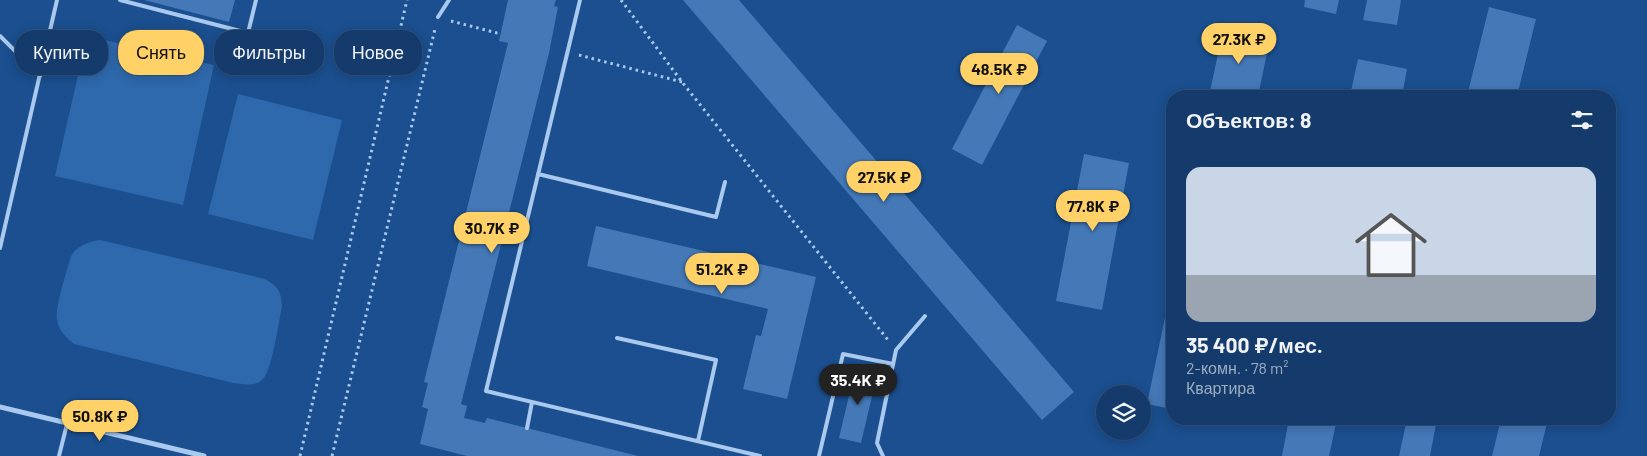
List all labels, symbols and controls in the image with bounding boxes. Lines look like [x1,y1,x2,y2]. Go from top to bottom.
pin: 27.3K ₽ [1193,22,1285,65]
text: 27.3K ₽ [1212,29,1266,48]
chip: Купить [15,30,108,75]
chip: Снять [118,30,204,75]
chip: Фильтры [214,30,324,75]
chip: Новое [334,30,422,75]
pin: 48.5K ₽ [953,52,1045,95]
text: 48.5K ₽ [971,59,1027,78]
icon: filters [1568,106,1596,134]
text: Объектов: 8 [1186,107,1311,132]
pin: 27.5K ₽ [838,160,930,203]
text: 27.5K ₽ [857,167,911,186]
pin: 77.8K ₽ [1047,190,1139,232]
text: 77.8K ₽ [1067,196,1119,215]
icon: home [1346,200,1436,290]
pin: 30.7K ₽ [446,212,538,254]
text: 30.7K ₽ [465,218,519,237]
pin: 51.2K ₽ [676,252,768,295]
text: 51.2K ₽ [696,259,748,278]
text: 35 400 ₽/мес. [1186,332,1323,357]
text: 2-комн. · 78 m² [1186,358,1289,377]
pin: 35.4K ₽ [812,364,904,406]
text: 35.4K ₽ [830,370,886,389]
text: Квартира [1186,378,1255,397]
map controls [1096,385,1151,440]
button: layers [1096,385,1151,440]
pin: 50.8K ₽ [54,400,146,442]
text: 50.8K ₽ [72,406,128,425]

